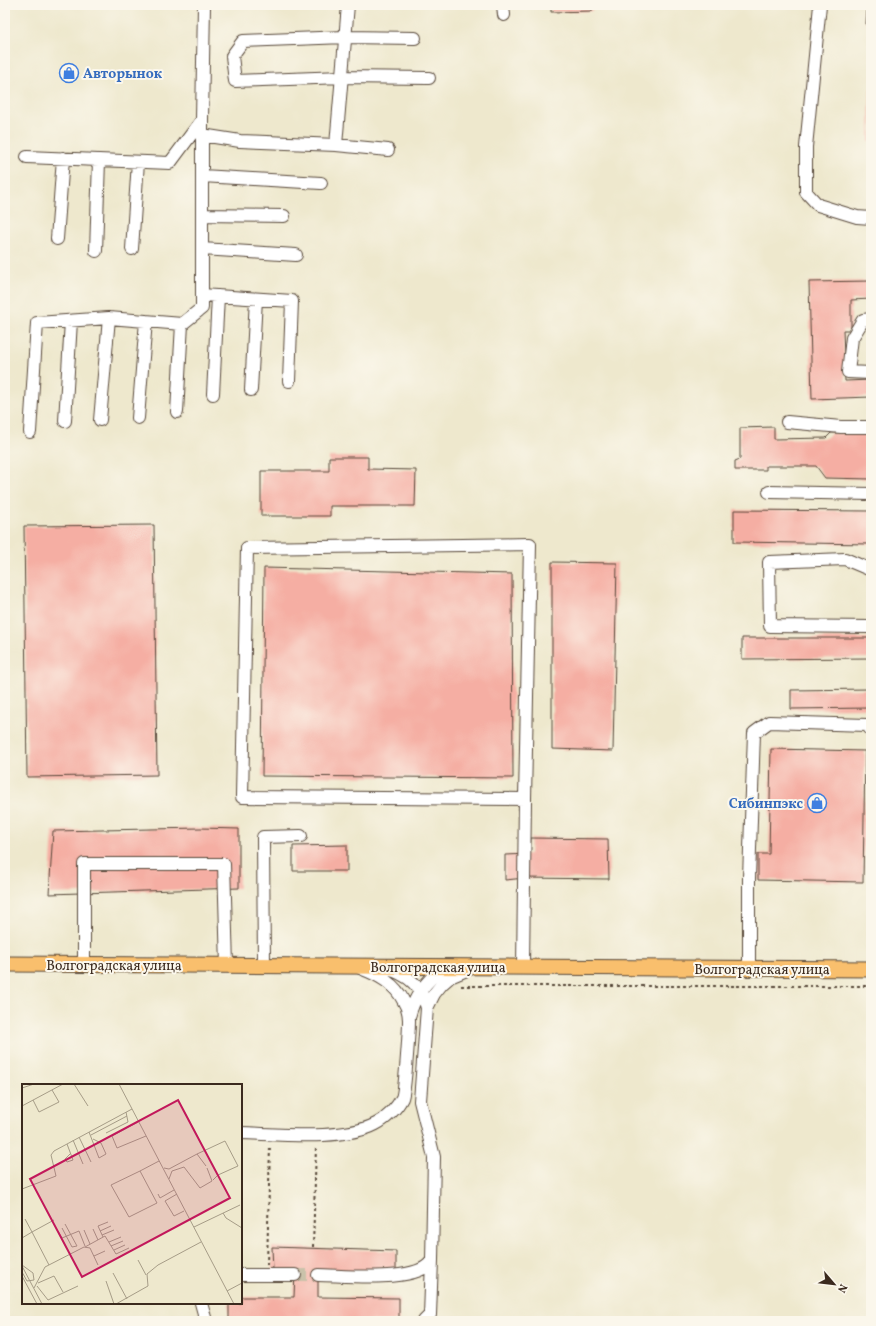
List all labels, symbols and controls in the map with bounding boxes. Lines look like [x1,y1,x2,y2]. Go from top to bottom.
shop icon: Авторынок [58,62,80,84]
place label: Авторынок [83,65,163,84]
shop icon: Сибинпэкс [806,792,828,814]
place label: Сибинпэкс [729,795,803,814]
street label: Волгоградская улица [46,957,182,976]
street label: Волгоградская улица [370,959,506,978]
street label: Волгоградская улица [694,961,830,980]
inset map [22,1084,242,1304]
north arrow [814,1264,854,1304]
text: N [833,1281,850,1295]

